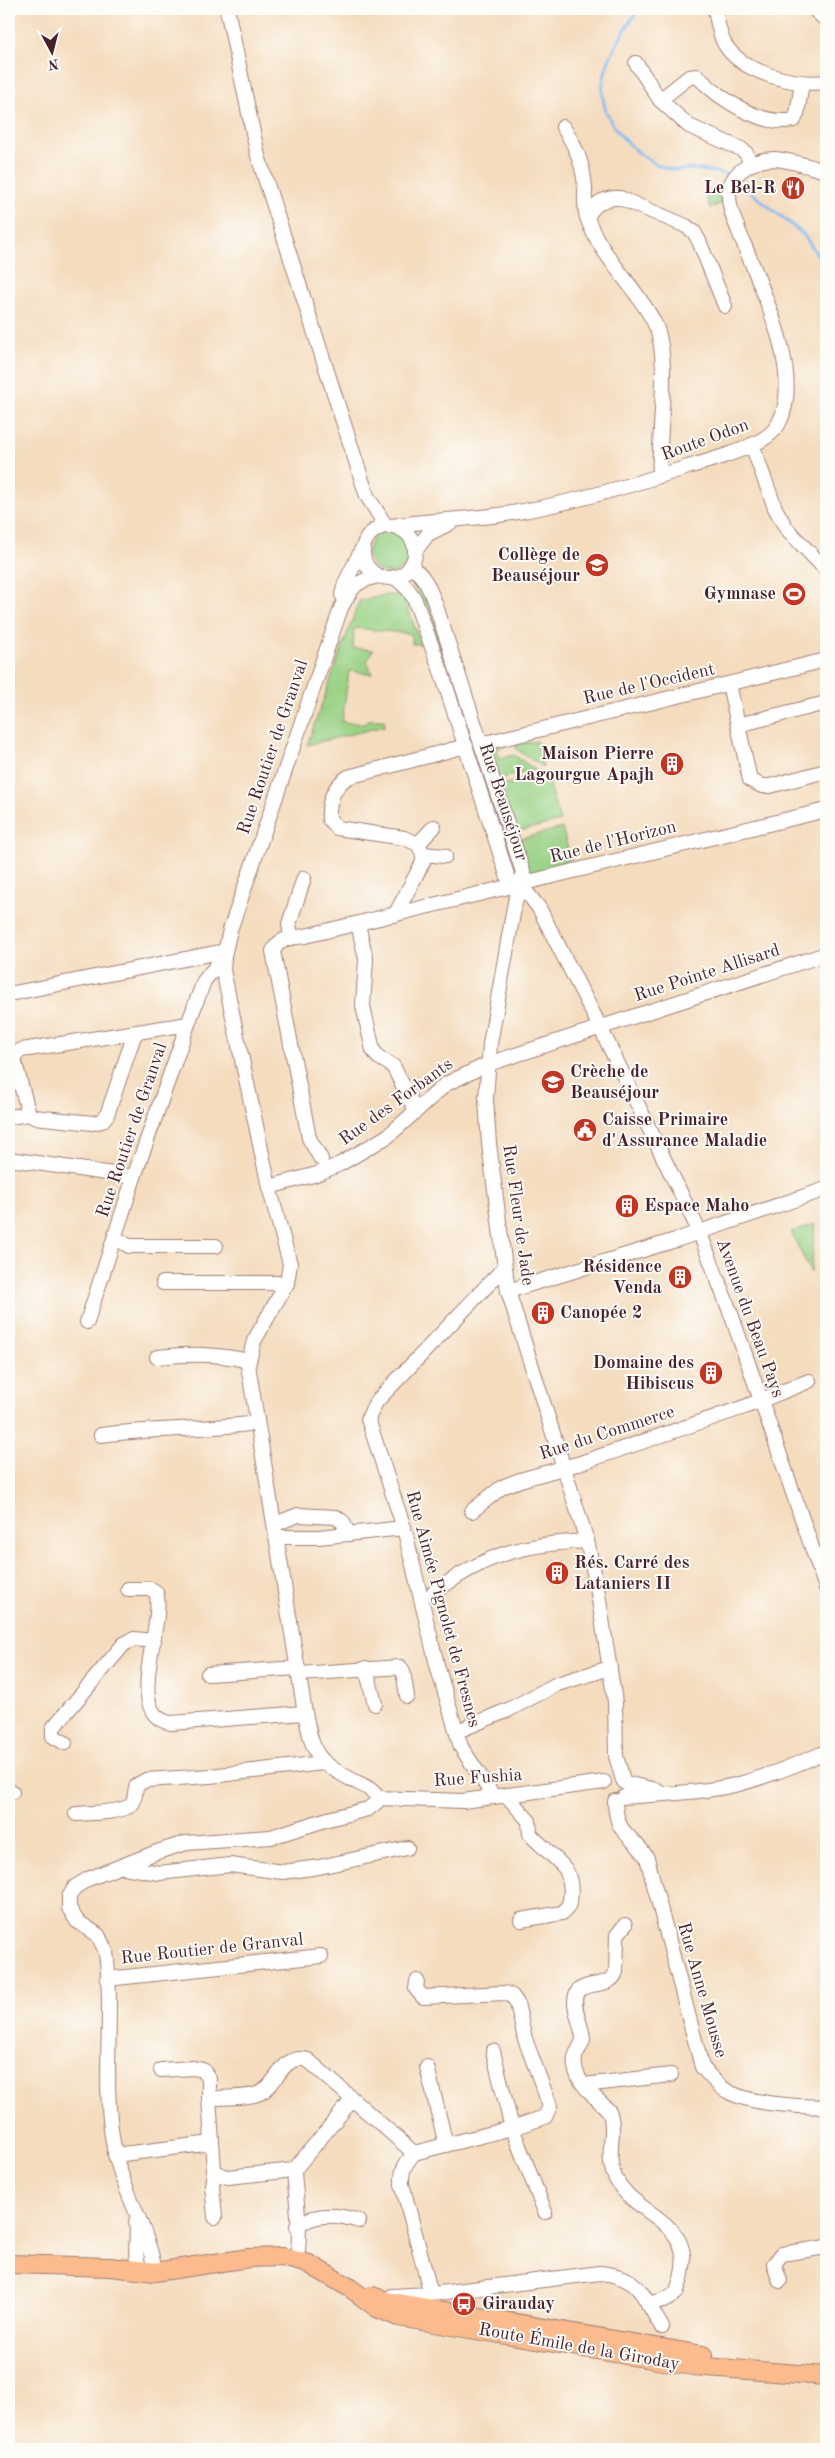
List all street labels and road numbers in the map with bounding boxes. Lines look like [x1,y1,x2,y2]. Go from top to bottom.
street label: Route Odon [659,416,751,464]
street label: Rue Routier de Granval [235,657,311,837]
street label: Rue de l'Occident [581,660,717,708]
street label: Rue Beauséjour [475,741,531,864]
street label: Rue de l'Horizon [548,818,678,866]
street label: Rue Pointe Allisard [632,941,782,1005]
street label: Rue Routier de Granval [94,1040,170,1220]
street label: Rue des Forbants [336,1055,456,1149]
street label: Rue Fleur de Jade [499,1143,537,1287]
street label: Avenue du Beau Pays [713,1236,787,1400]
street label: Rue du Commerce [537,1403,677,1463]
street label: Rue Aimée Pignolet de Fresnes [403,1489,483,1730]
street label: Rue Fushia [433,1766,523,1790]
street label: Rue Anne Mousse [674,1920,730,2060]
street label: Rue Routier de Granval [120,1930,304,1968]
street label: Route Émile de la Giroday [477,2316,682,2374]

